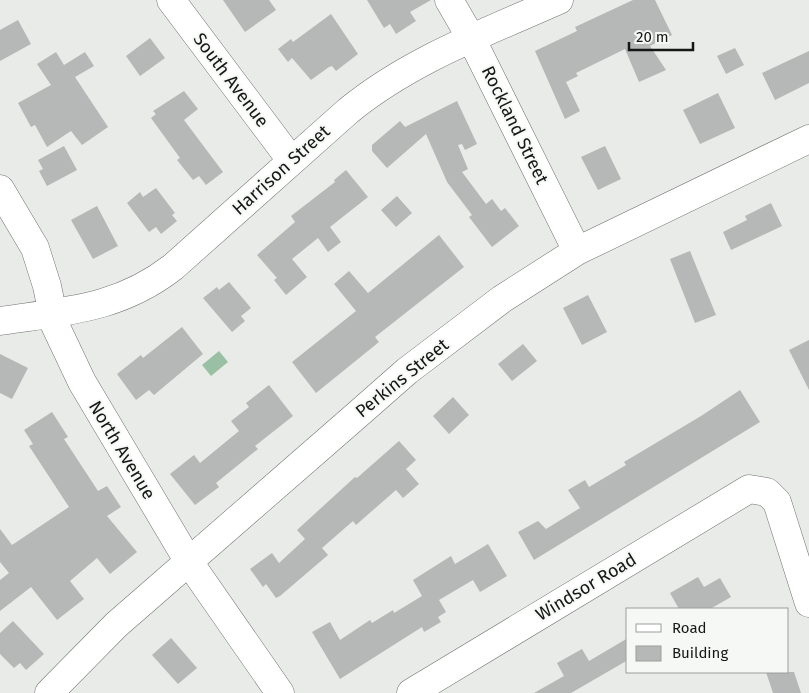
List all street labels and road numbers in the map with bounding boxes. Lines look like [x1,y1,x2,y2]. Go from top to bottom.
street label: South Avenue [188,29,274,131]
street label: Rockland Street [477,62,553,188]
street label: Harrison Street [228,120,335,220]
street label: Perkins Street [351,333,453,422]
street label: North Avenue [84,397,160,503]
street label: Windsor Road [532,548,640,626]

